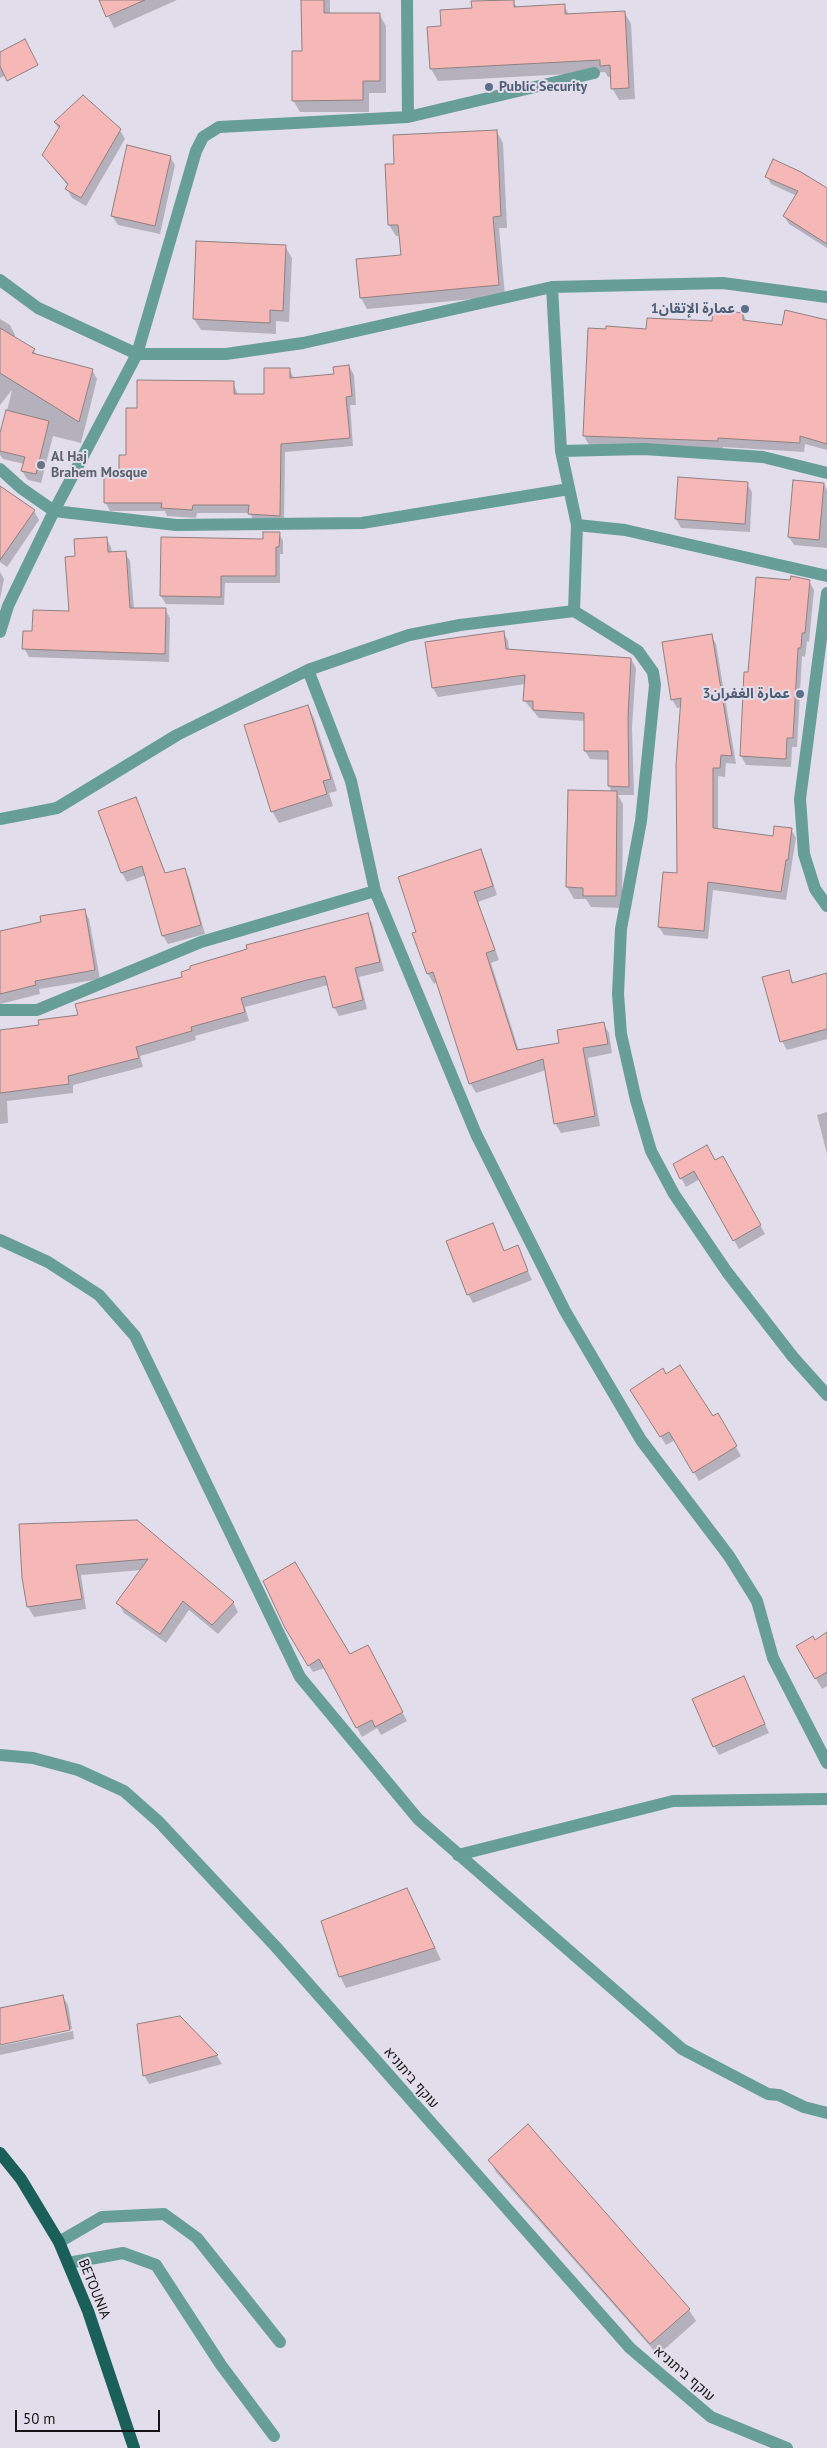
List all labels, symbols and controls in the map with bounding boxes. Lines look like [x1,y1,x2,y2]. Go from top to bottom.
place label: Public Security [499,79,587,95]
marker: Public Security [483,81,495,93]
place label: عمارة الإتقان1 [651,301,735,317]
marker: عمارة الإتقان1 [739,303,751,315]
place label: Al Haj Brahem Mosque [51,449,147,482]
marker: Al Haj Brahem Mosque [35,459,47,471]
place label: عمارة الغفران3 [703,686,790,702]
marker: عمارة الغفران3 [794,688,806,700]
street label: עוקף ביתוניא [380,2044,442,2112]
street label: BETOUNIA [74,2257,114,2321]
street label: עוקף ביתוניא [650,2343,718,2405]
scale bar [18,2400,162,2432]
text: 50 m [23,2409,56,2428]

